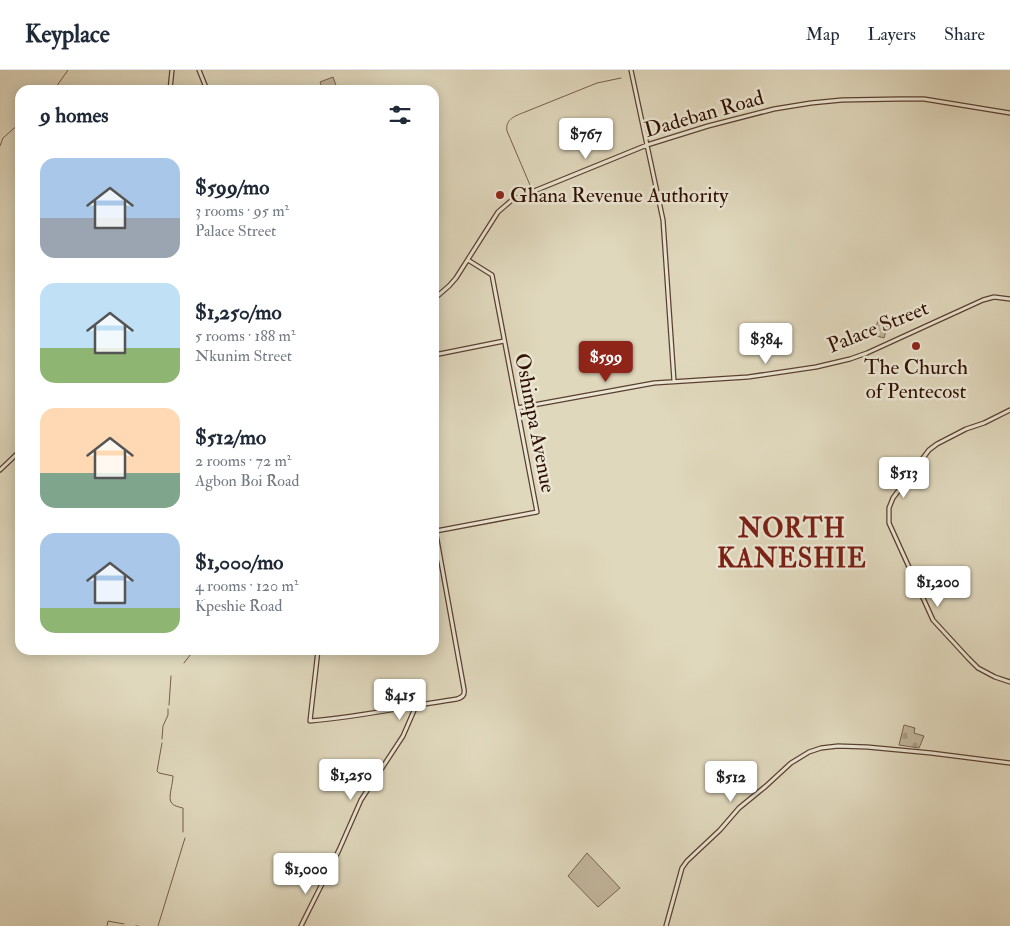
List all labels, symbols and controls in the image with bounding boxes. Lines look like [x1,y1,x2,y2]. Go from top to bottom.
text: Keyplace [25,19,110,50]
text: Map [806,23,840,46]
text: Layers [868,23,916,46]
text: Share [944,23,985,46]
street label: Dadeban Road [641,84,767,144]
icon: filters [386,101,414,129]
text: 9 homes [40,102,109,129]
pin: $767 [556,118,616,160]
text: $767 [570,124,602,144]
text: $599/mo [195,174,269,201]
icon: home [80,178,140,238]
place label: Ghana Revenue Authority [510,182,729,209]
marker: Ghana Revenue Authority [494,189,506,201]
text: 3 rooms · 95 m² [195,201,289,221]
text: Palace Street [195,221,276,241]
street label: Palace Street [823,294,933,360]
text: $1,250/mo [195,299,282,326]
icon: home [80,303,140,363]
pin: $384 [736,322,796,365]
text: 5 rooms · 188 m² [195,326,296,346]
text: $384 [750,329,782,349]
pin: $599 [576,340,636,383]
marker: The Church of Pentecost [910,340,922,352]
text: Nkunim Street [195,346,292,366]
text: $599 [590,347,622,367]
street label: Oshimpa Avenue [508,351,562,495]
place label: The Church of Pentecost [864,354,968,405]
text: $512/mo [195,424,266,451]
icon: home [80,428,140,488]
text: 2 rooms · 72 m² [195,451,291,471]
pin: $513 [874,456,934,499]
text: $513 [890,463,918,483]
text: Agbon Boi Road [195,471,299,491]
district label: NORTH KANESHIE [717,513,867,575]
text: $1,000/mo [195,549,283,576]
icon: home [80,553,140,613]
pin: $1,200 [897,566,979,608]
text: $1,200 [916,572,960,592]
text: 4 rooms · 120 m² [195,576,298,596]
text: Kpeshie Road [195,596,282,616]
pin: $415 [370,678,430,721]
text: $415 [385,685,415,705]
pin: $1,250 [310,758,392,801]
pin: $512 [701,760,761,803]
text: $1,250 [330,765,372,785]
text: $512 [716,767,746,787]
pin: $1,000 [265,852,347,895]
text: $1,000 [284,859,328,879]

